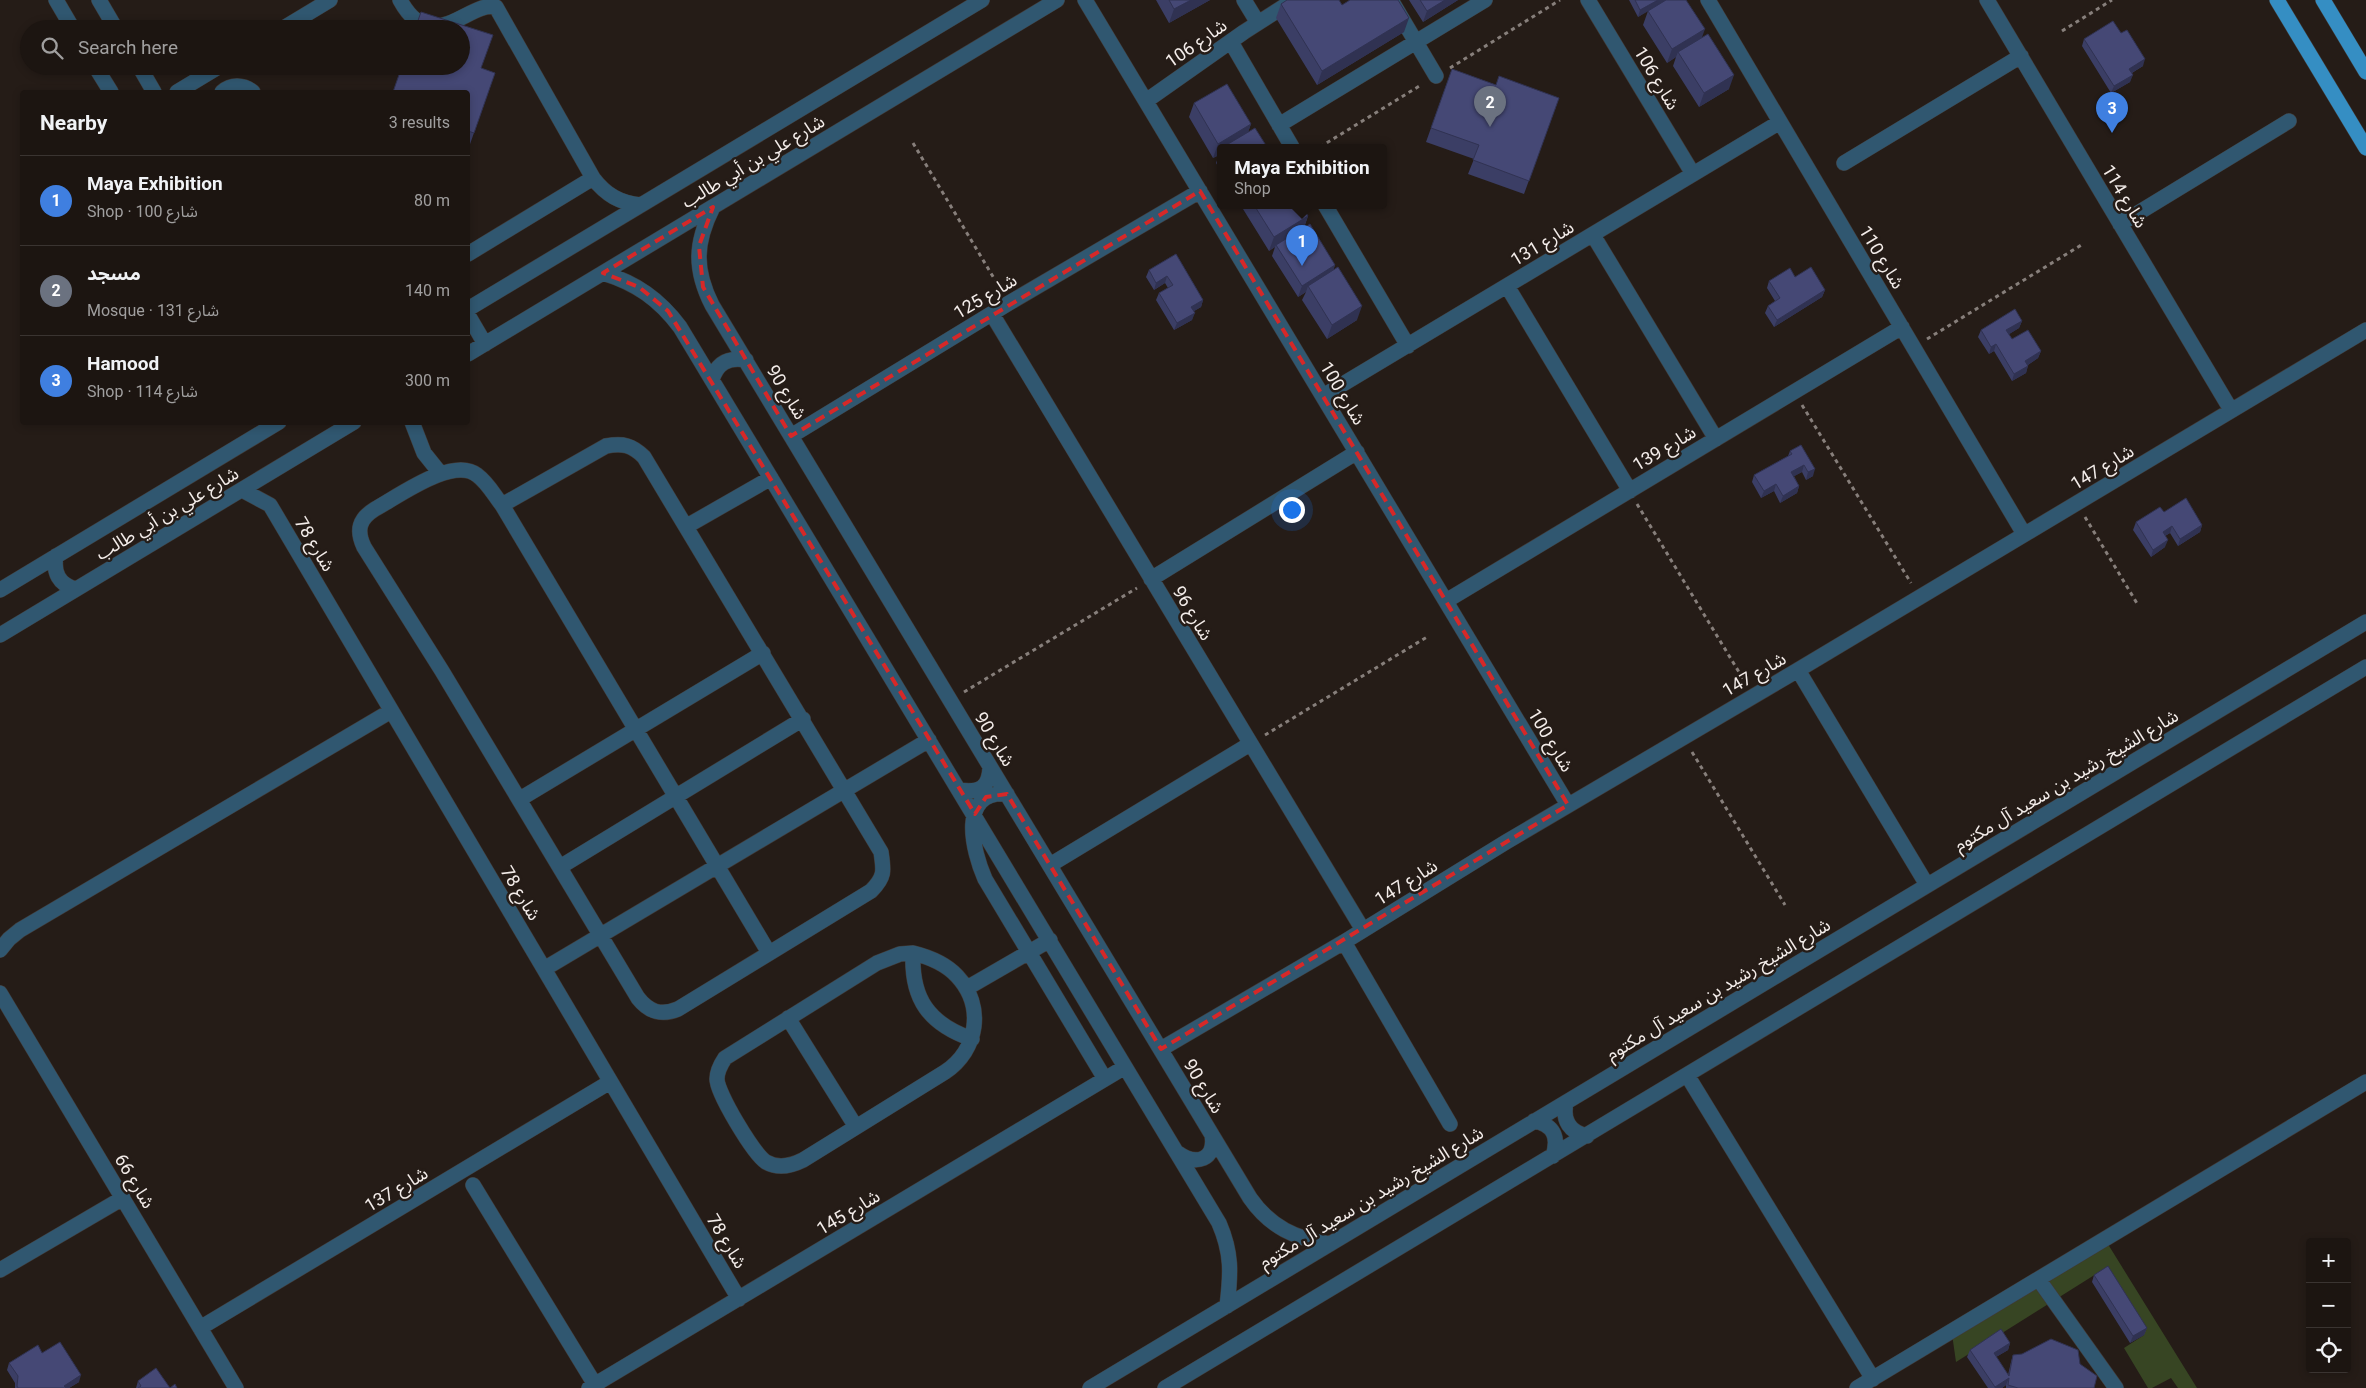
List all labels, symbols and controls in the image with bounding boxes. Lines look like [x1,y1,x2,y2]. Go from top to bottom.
street label: شارع 106 [1161,14,1233,75]
search box [20,20,470,75]
icon: search [38,34,66,62]
text: Search here [78,36,178,59]
street label: شارع 106 [1627,43,1684,115]
pin: 2 [1474,86,1506,127]
pin: 3 [2096,92,2128,133]
street label: شارع علي بن أبي طالب [678,110,830,215]
text: Nearby [40,111,107,135]
text: 3 results [389,113,450,132]
popup [1217,144,1387,209]
text: Maya Exhibition [1234,156,1370,179]
street label: شارع 114 [2095,161,2152,233]
text: Maya Exhibition [87,172,223,195]
text: Shop [1234,179,1271,198]
text: 1 [51,191,61,210]
text: 80 m [414,191,450,210]
text: Shop · شارع 100 [87,202,198,221]
street label: شارع 131 [1507,216,1579,273]
street label: شارع 110 [1852,222,1909,294]
pin: 1 [1286,225,1318,266]
text: مسجد [87,262,141,285]
street label: شارع 125 [950,269,1022,326]
text: 2 [51,281,61,300]
text: 140 m [405,281,450,300]
text: Mosque · شارع 131 [87,301,219,320]
text: Hamood [87,352,159,375]
street label: شارع 100 [1313,358,1370,430]
street label: شارع 90 [759,361,811,425]
text: 3 [51,371,61,390]
text: 300 m [405,371,450,390]
text: Shop · شارع 114 [87,382,198,401]
street label: شارع 139 [1629,421,1701,478]
street label: شارع 147 [2067,440,2139,497]
street label: شارع علي بن أبي طالب [92,462,244,567]
your location [1279,497,1305,523]
street label: شارع 78 [287,513,339,577]
street label: شارع 96 [1165,582,1217,646]
street label: شارع 147 [1718,647,1792,704]
street label: شارع 100 [1521,705,1578,777]
street label: شارع الشيخ رشيد بن سعيد آل مكتوم [1950,705,2184,859]
street label: شارع 90 [967,708,1019,772]
street label: شارع 147 [1371,855,1443,913]
street label: شارع 78 [493,862,545,926]
street label: شارع الشيخ رشيد بن سعيد آل مكتوم [1602,914,1836,1068]
street label: شارع 90 [1176,1055,1228,1119]
street label: شارع الشيخ رشيد بن سعيد آل مكتوم [1255,1122,1489,1276]
street label: شارع 66 [107,1150,159,1214]
street label: شارع 137 [361,1162,433,1219]
street label: شارع 145 [813,1185,885,1242]
street label: شارع 78 [699,1210,751,1274]
map controls [2306,1238,2351,1373]
button: + [2306,1238,2351,1283]
button: − [2306,1283,2351,1328]
button: locate [2306,1328,2351,1373]

